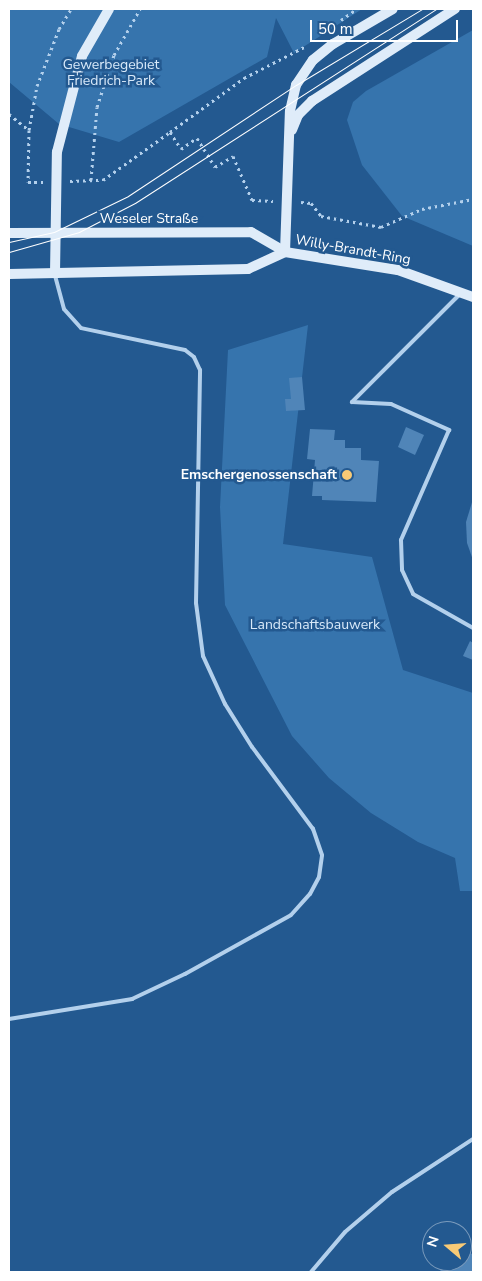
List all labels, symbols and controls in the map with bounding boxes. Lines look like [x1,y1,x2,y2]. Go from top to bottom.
scale bar [312,10,460,42]
text: 50 m [318,19,353,39]
park label: Gewerbegebiet Friedrich-Park [63,57,159,90]
street label: Weseler Straße [100,211,198,227]
street label: Willy-Brandt-Ring [294,232,412,268]
place label: Emschergenossenschaft [181,467,337,483]
marker: Emschergenossenschaft [341,469,353,481]
park label: Landschaftsbauwerk [250,617,380,633]
north arrow [422,1221,472,1271]
text: N [423,1234,444,1249]

